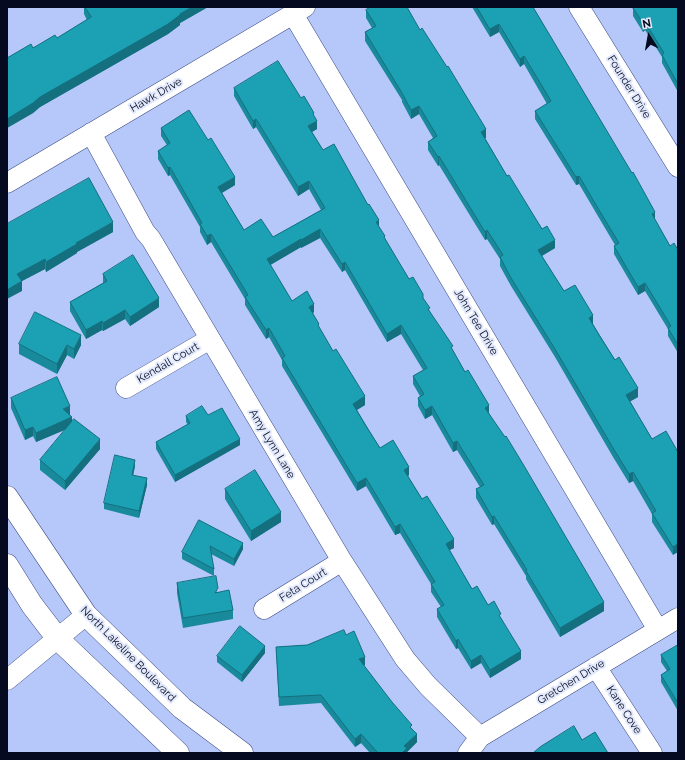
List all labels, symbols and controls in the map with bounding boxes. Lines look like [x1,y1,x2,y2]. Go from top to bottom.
north arrow [629,16,669,56]
text: N [641,17,652,31]
street label: Founder Drive [604,53,654,121]
street label: Hawk Drive [128,75,184,115]
street label: John Tee Drive [451,287,501,357]
street label: Kendall Court [135,340,201,386]
street label: Amy Lynn Lane [246,407,298,481]
street label: Feta Court [277,565,329,605]
street label: North Lakeline Boulevard [78,604,178,704]
street label: Gretchen Drive [535,657,607,707]
street label: Kane Cove [604,683,644,737]

